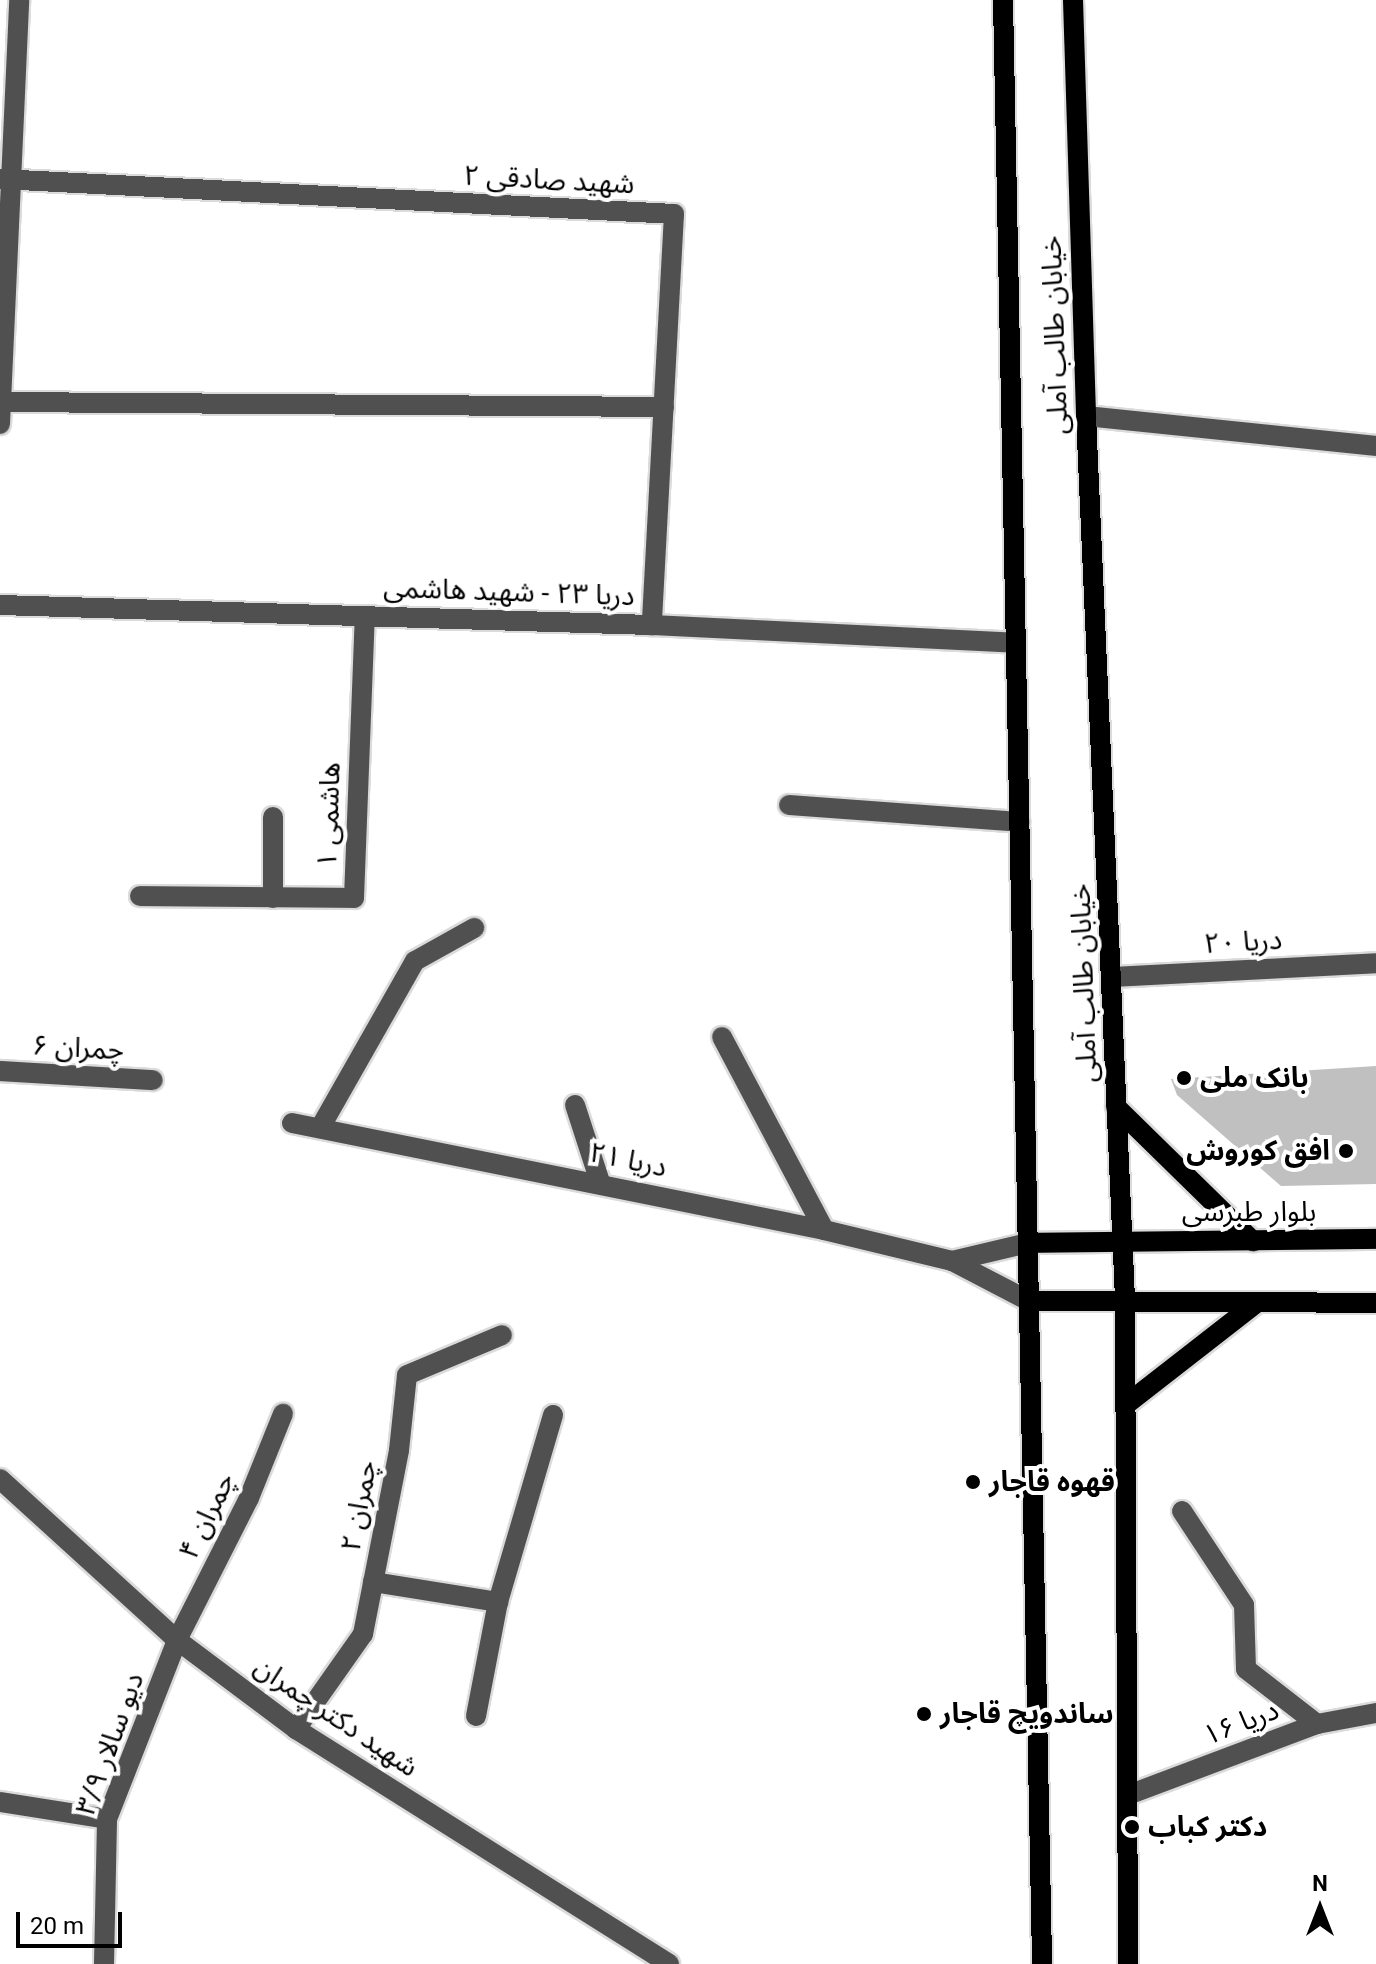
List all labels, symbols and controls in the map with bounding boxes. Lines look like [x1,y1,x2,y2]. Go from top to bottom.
street label: شهید صادقی ۲ [463,159,635,201]
street label: خیابان طالب آملی [1035,235,1075,435]
street label: دریا ۲۳ - شهید هاشمی [383,571,635,613]
street label: هاشمی ۱ [310,761,348,869]
street label: خیابان طالب آملی [1064,883,1104,1083]
street label: دریا ۲۰ [1203,923,1283,961]
street label: چمران ۶ [31,1029,125,1067]
place label: بانک ملی [1200,1061,1309,1095]
marker: بانک ملی [1175,1069,1193,1087]
place label: افق کوروش [1186,1134,1330,1168]
street label: دریا ۲۱ [586,1135,670,1185]
marker: افق کوروش [1337,1142,1355,1160]
street label: بلوار طبرسی [1182,1195,1316,1229]
street label: چمران ۲ [334,1458,384,1554]
place label: قهوه قاجار [989,1465,1115,1499]
street label: چمران ۴ [172,1467,242,1565]
marker: قهوه قاجار [964,1473,982,1491]
street label: شهید دکتر چمران [248,1650,424,1784]
street label: دیو سالار ۳/۹ [69,1668,151,1820]
street label: دریا ۱۶ [1198,1693,1284,1753]
place label: ساندویچ قاجار [940,1697,1114,1731]
marker: ساندویچ قاجار [915,1705,933,1723]
place label: دكتر كباب [1148,1810,1267,1844]
marker: دكتر كباب [1123,1818,1141,1836]
north arrow [1280,1868,1360,1948]
text: N [1312,1871,1328,1896]
scale bar [20,1896,126,1946]
text: 20 m [30,1912,84,1940]

